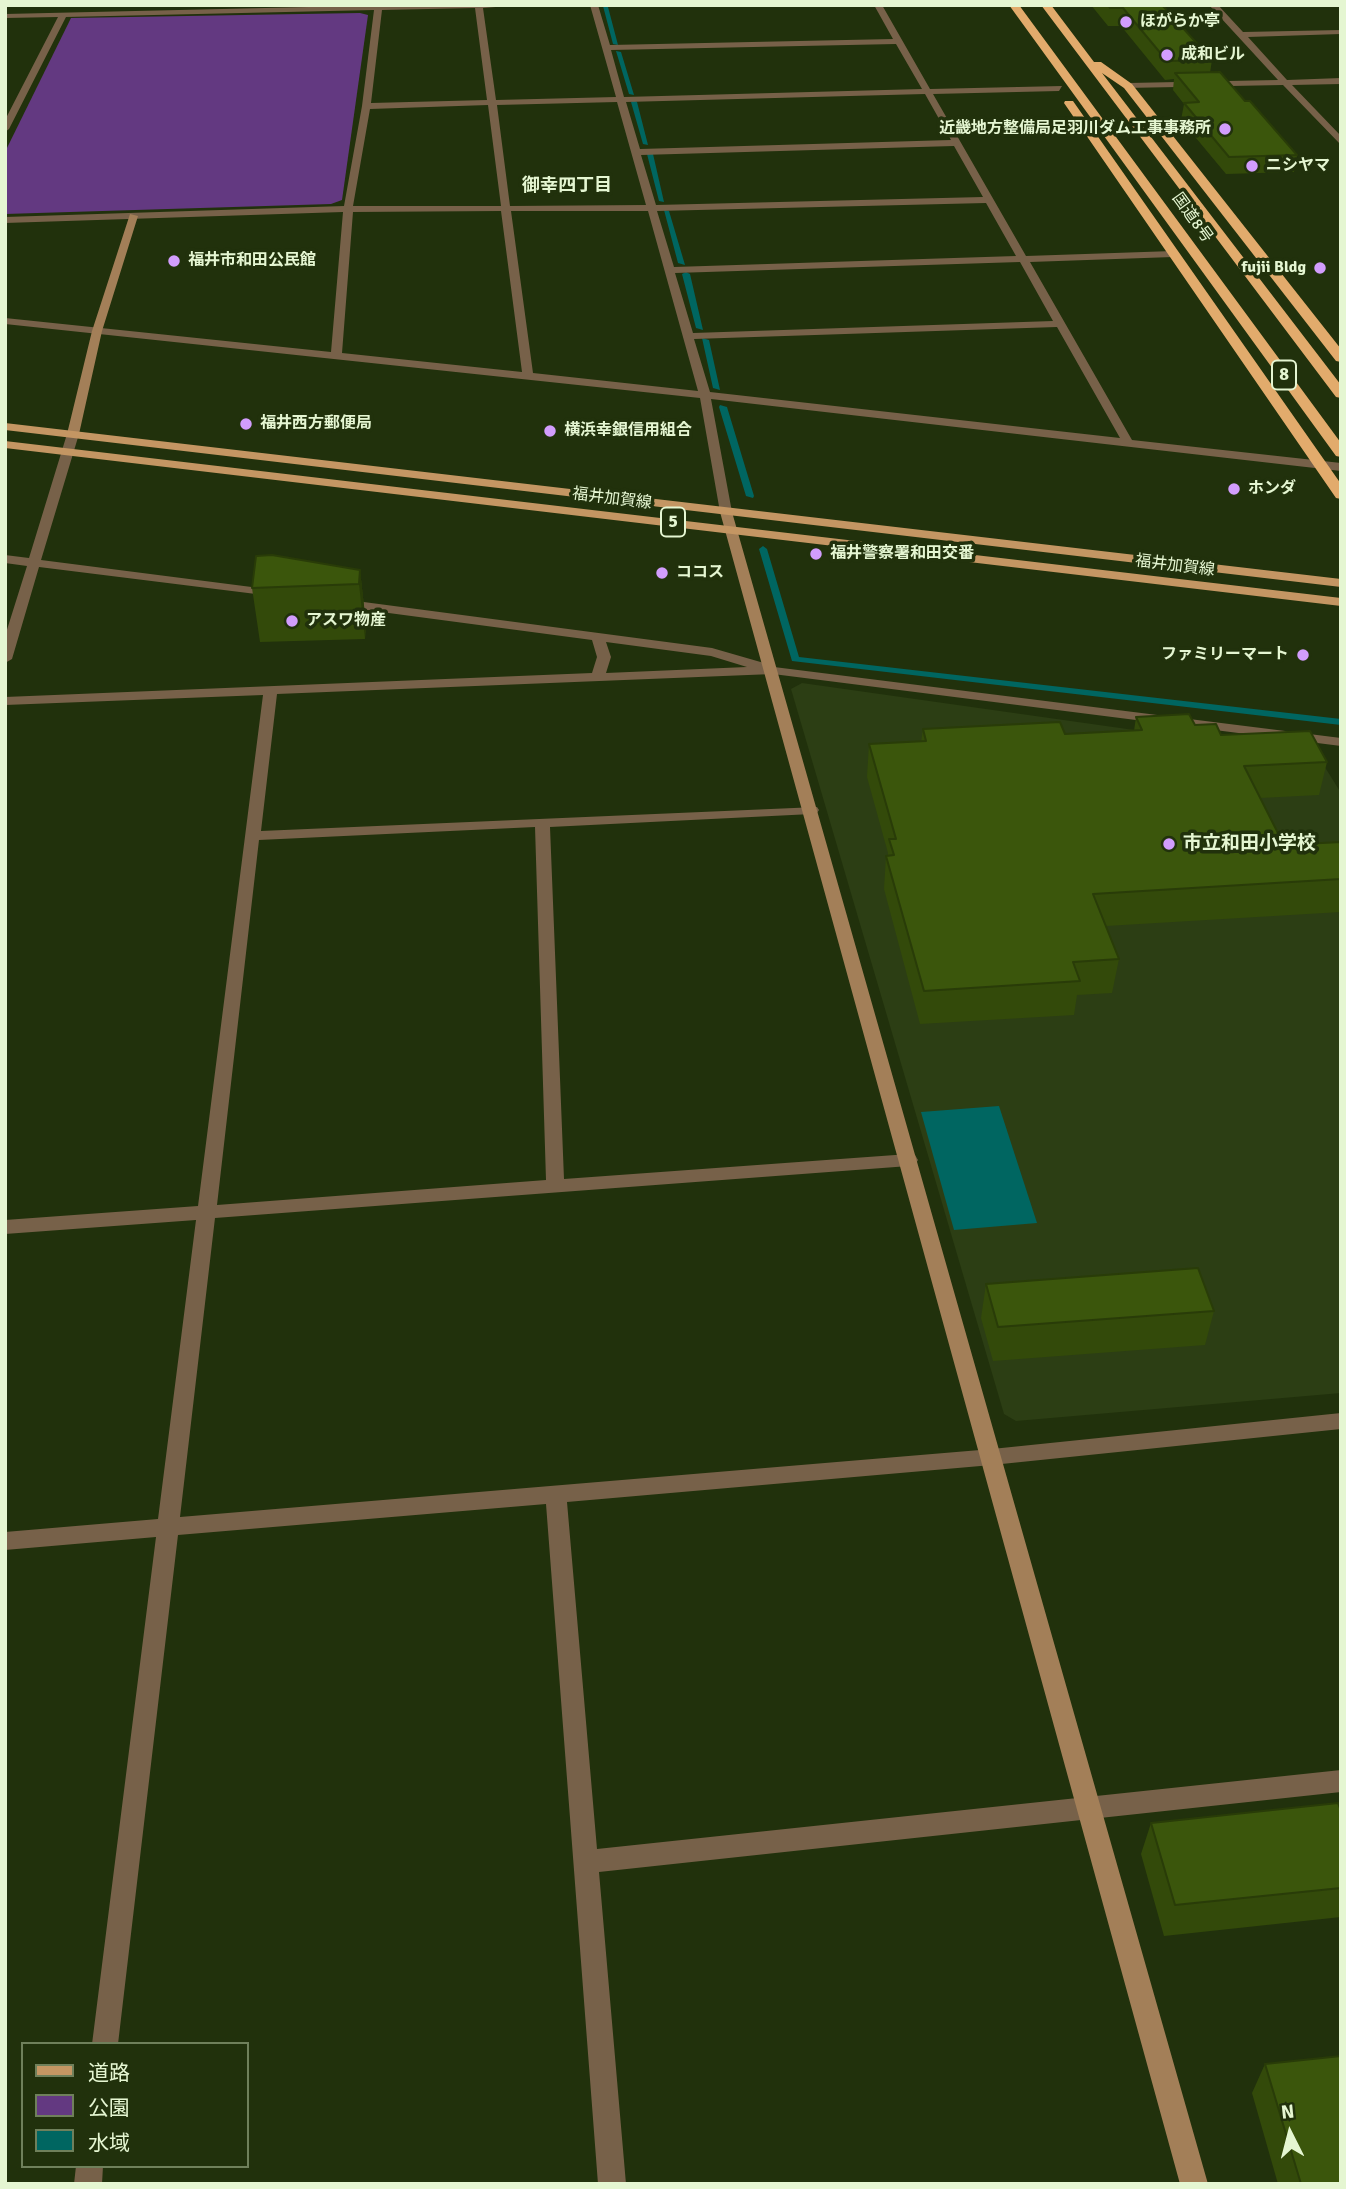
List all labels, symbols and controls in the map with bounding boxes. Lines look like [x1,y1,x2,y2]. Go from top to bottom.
place label: ほがらか亭 [1140,12,1220,32]
marker: ほがらか亭 [1118,14,1134,30]
place label: 成和ビル [1181,45,1245,65]
marker: 成和ビル [1159,47,1175,63]
place label: 近畿地方整備局足羽川ダム工事事務所 [939,119,1211,139]
marker: 近畿地方整備局足羽川ダム工事事務所 [1217,121,1233,137]
place label: ニシヤマ [1266,156,1330,176]
marker: ニシヤマ [1244,158,1260,174]
district label: 御幸四丁目 [522,175,612,197]
street label: 国道8号 [1168,189,1216,247]
place label: 福井市和田公民館 [188,251,316,271]
marker: 福井市和田公民館 [166,253,182,269]
place label: fujii Bldg [1242,258,1306,278]
marker: fujii Bldg [1312,260,1328,276]
road number: 8 [1272,360,1296,390]
place label: 福井西方郵便局 [260,414,372,434]
marker: 福井西方郵便局 [238,416,254,432]
place label: 横浜幸銀信用組合 [564,421,692,441]
marker: 横浜幸銀信用組合 [542,423,558,439]
place label: ホンダ [1248,479,1296,499]
marker: ホンダ [1226,481,1242,497]
street label: 福井加賀線 [571,485,653,513]
road number: 5 [661,508,685,536]
place label: 福井警察署和田交番 [830,544,974,564]
marker: 福井警察署和田交番 [808,546,824,562]
street label: 福井加賀線 [1134,552,1216,580]
place label: ココス [676,563,724,583]
marker: ココス [654,565,670,581]
place label: アスワ物産 [306,611,386,631]
marker: アスワ物産 [284,613,300,629]
place label: ファミリーマート [1161,645,1289,665]
marker: ファミリーマート [1295,647,1311,663]
place label: 市立和田小学校 [1183,833,1316,855]
marker: 市立和田小学校 [1161,836,1177,852]
legend [21,2042,248,2168]
text: 道路 [88,2060,130,2086]
text: 公園 [88,2095,130,2121]
north arrow [1255,2098,1325,2168]
text: N [1280,2099,1296,2125]
text: 水域 [88,2130,130,2156]

